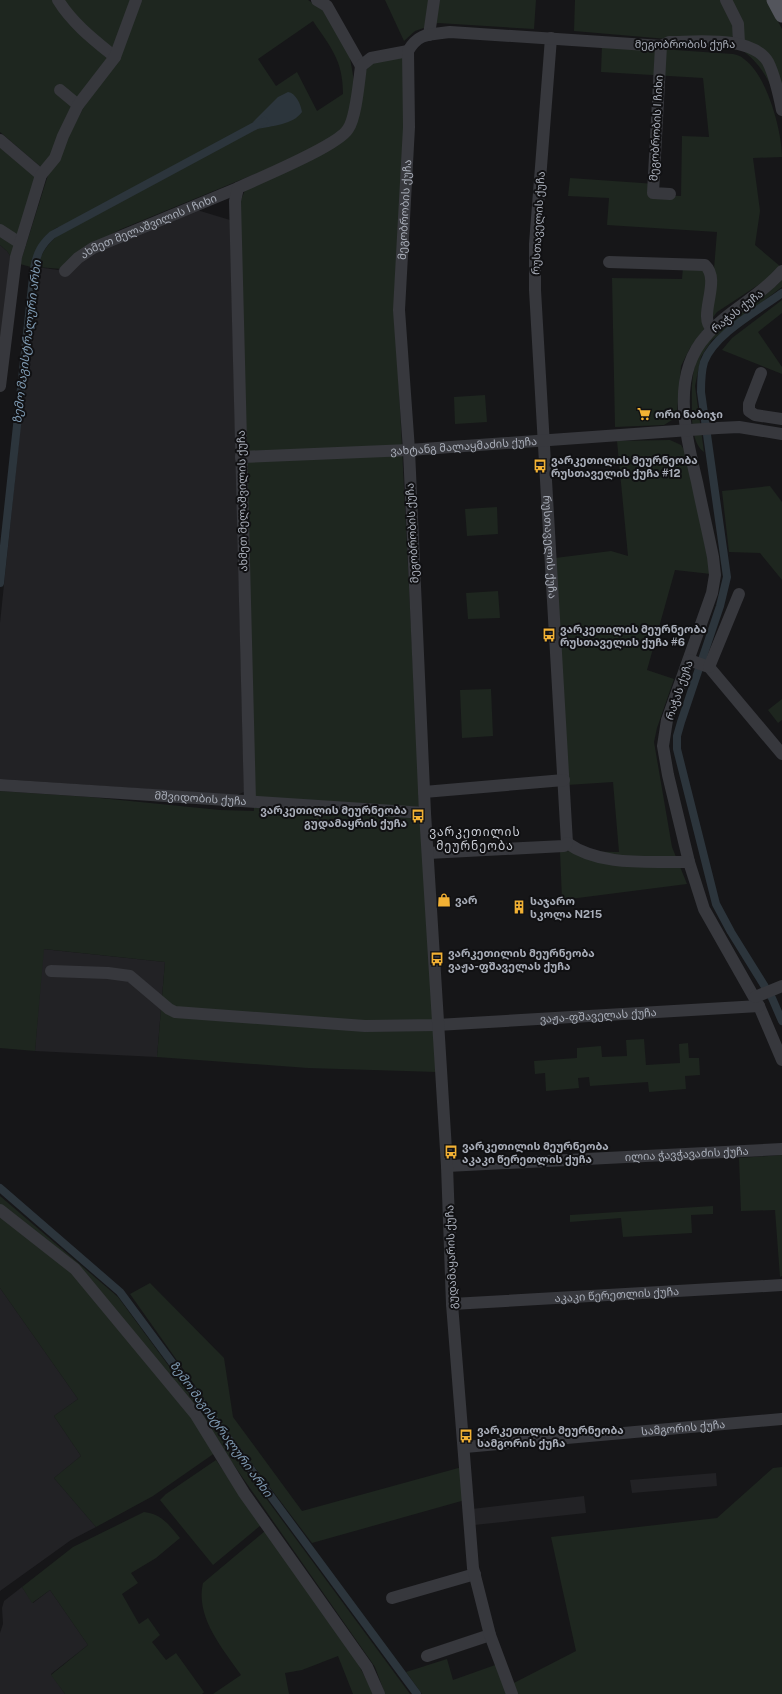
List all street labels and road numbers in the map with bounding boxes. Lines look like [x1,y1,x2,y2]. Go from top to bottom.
street label: მეგობრობის ქუჩა [635,38,735,51]
street label: მეგობრობის I ჩიხი [647,75,666,181]
street label: მეგობრობის ქუჩა [396,159,414,260]
street label: რუსთაველის ქუჩა [529,171,548,275]
street label: ახმეთ მელაშვილის I ჩიხი [78,192,218,261]
street label: რაჭას ქუჩა [709,287,766,336]
street label: ახმეთ მელაშვილის ქუჩა [235,430,250,572]
street label: ვახტანგ მალაყმაძის ქუჩა [390,435,538,458]
street label: მეგობრობის ქუჩა [403,482,422,583]
street label: რუსთაველის ქუჩა [540,495,559,599]
street label: რაჭას ქუჩა [663,659,696,722]
street label: მშვიდობის ქუჩა [154,789,247,807]
street label: ვაჟა-ფშაველას ქუჩა [539,1006,657,1026]
street label: ილია ჭავჭავაძის ქუჩა [624,1145,749,1164]
street label: გუდამაყარის ქუჩა [443,1205,460,1309]
street label: აკაკი წერეთლის ქუჩა [554,1285,679,1305]
street label: სამგორის ქუჩა [641,1418,726,1437]

